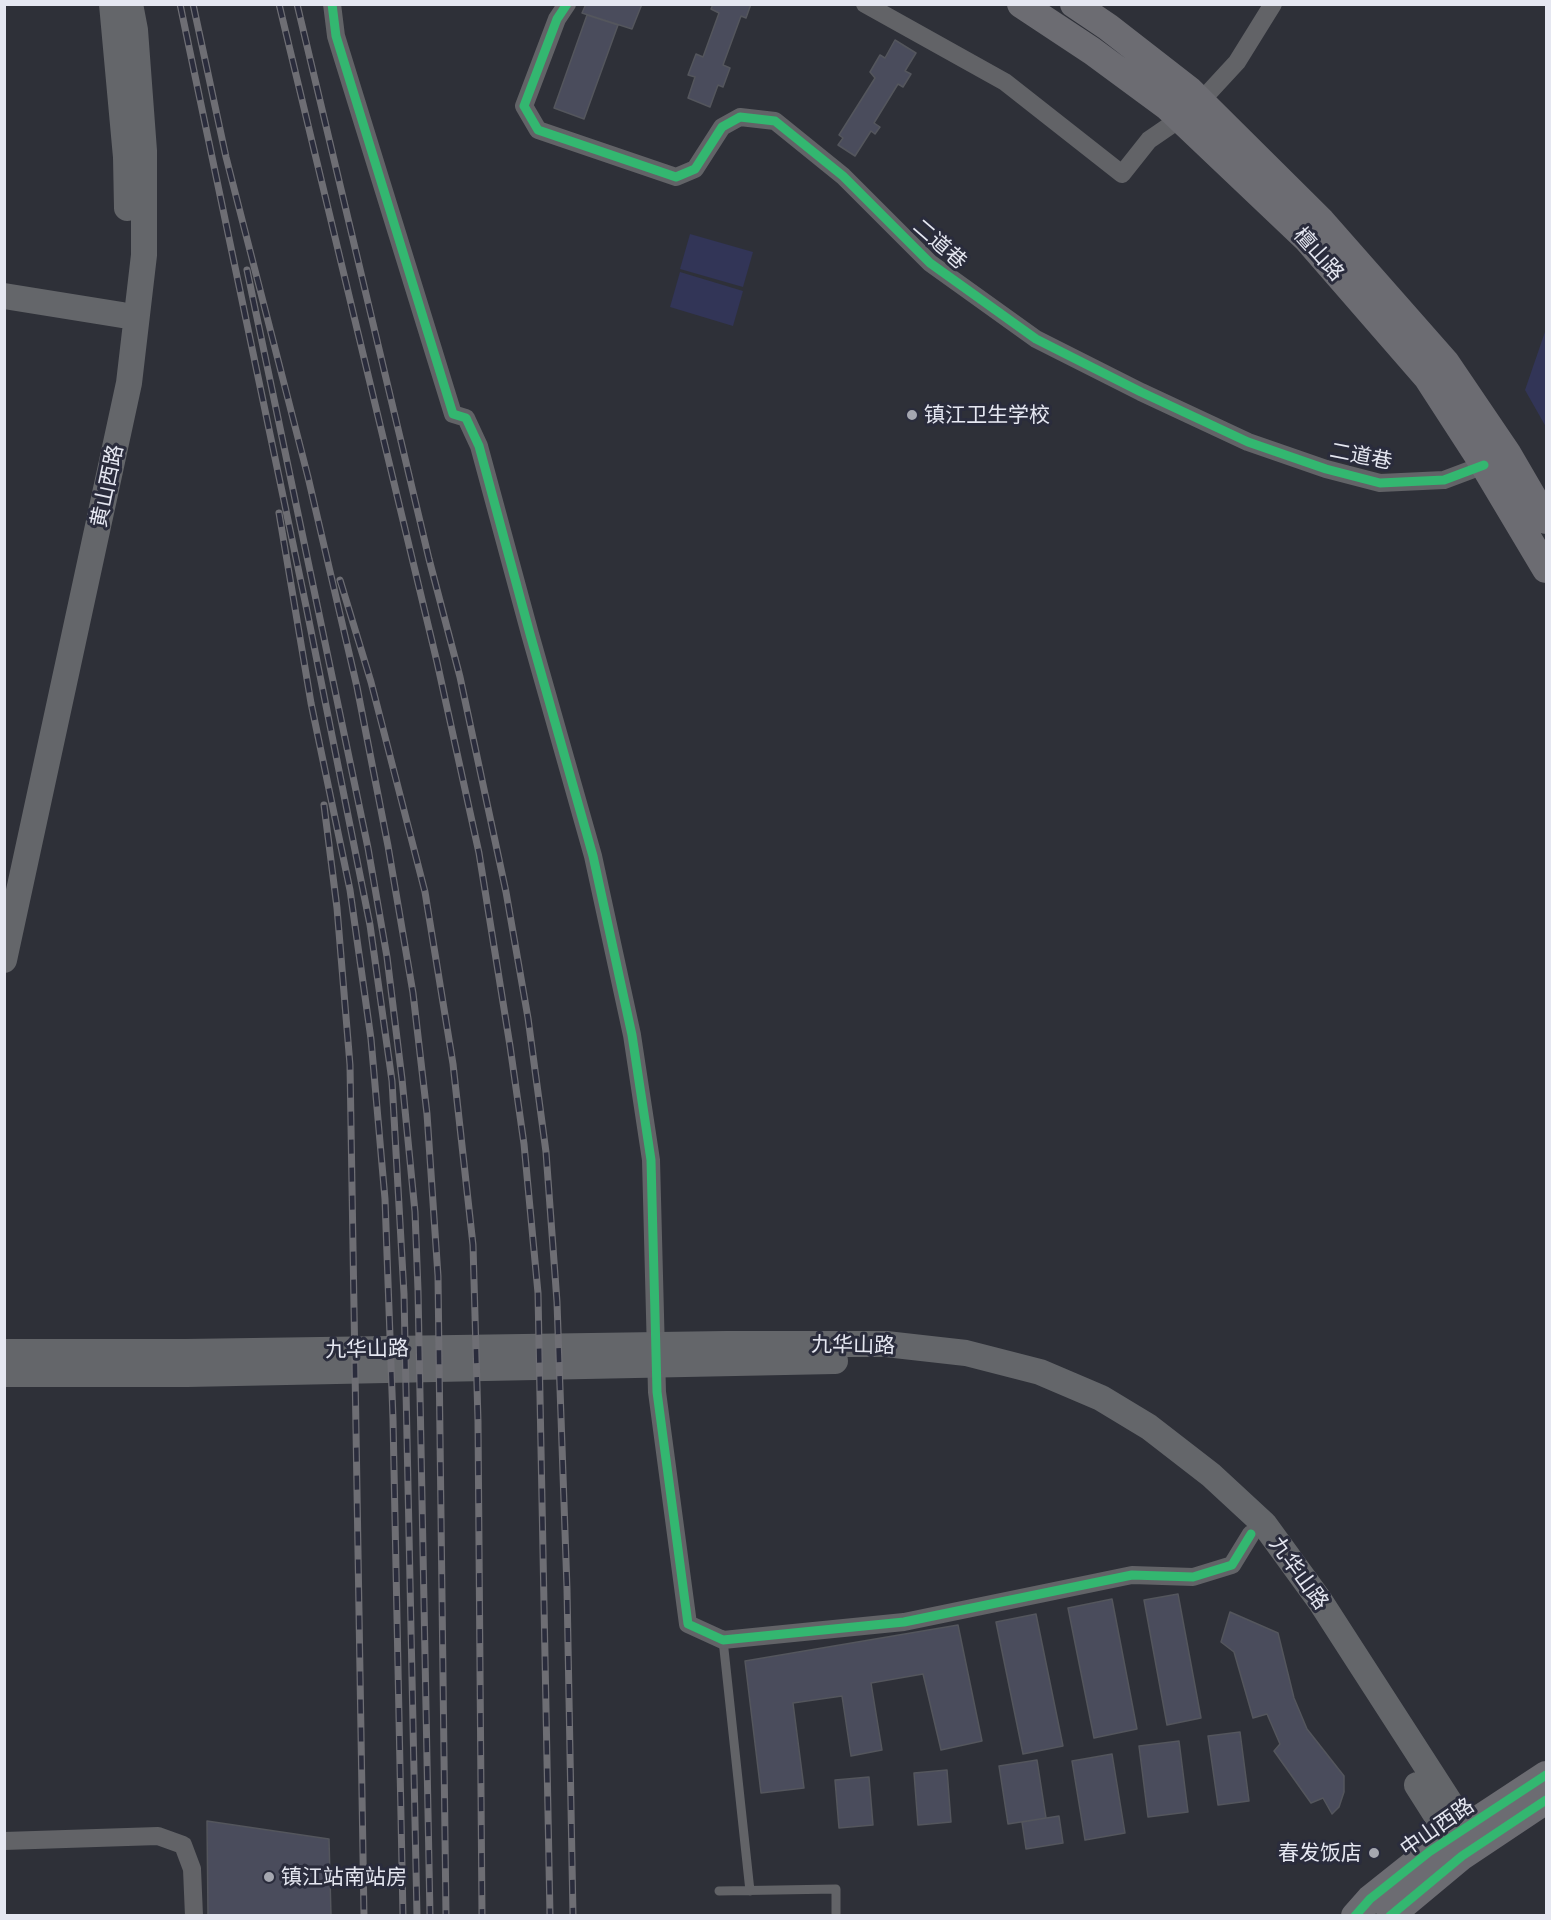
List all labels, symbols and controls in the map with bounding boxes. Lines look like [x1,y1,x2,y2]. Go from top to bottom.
street label: 二道巷 [908,214,972,274]
street label: 檀山路 [1289,222,1349,286]
place label: 镇江卫生学校 [924,402,1050,428]
marker: 镇江卫生学校 [905,408,919,422]
street label: 二道巷 [1328,438,1394,474]
street label: 黄山西路 [86,442,128,530]
street label: 九华山路 [811,1332,895,1358]
street label: 九华山路 [325,1336,409,1362]
street label: 九华山路 [1264,1532,1334,1614]
street label: 中山西路 [1395,1793,1479,1861]
place label: 春发饭店 [1278,1840,1362,1866]
marker: 春发饭店 [1367,1846,1381,1860]
place label: 镇江站南站房 [281,1864,407,1890]
marker: 镇江站南站房 [262,1870,276,1884]

